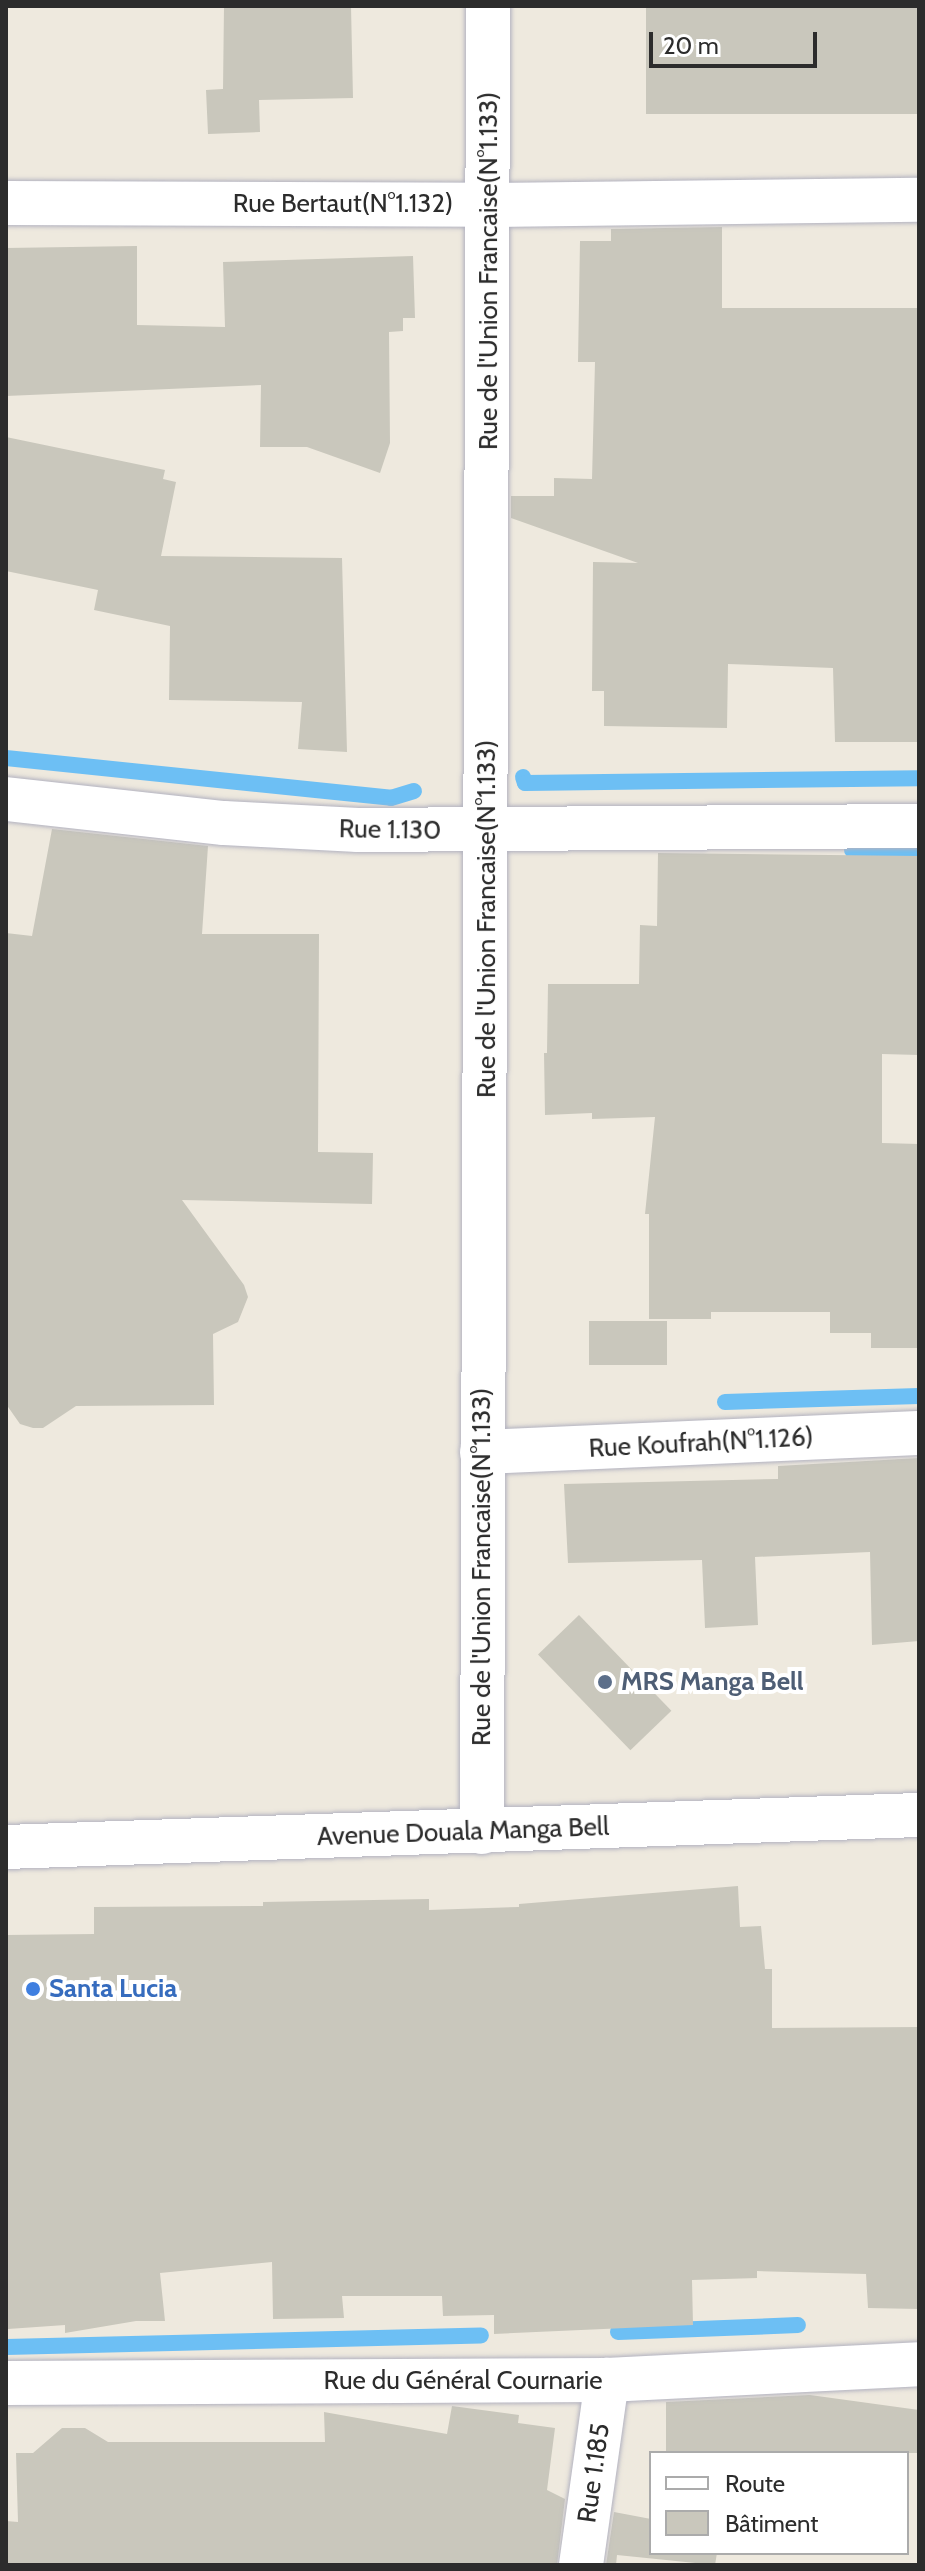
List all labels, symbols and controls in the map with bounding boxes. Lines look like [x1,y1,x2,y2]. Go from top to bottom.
scale bar [653,16,821,66]
text: 20 m [663,31,719,60]
street label: Rue de l'Union Francaise(N°1.133) [473,92,505,450]
street label: Rue Bertaut(N°1.132) [233,188,453,220]
street label: Rue de l'Union Francaise(N°1.133) [471,740,503,1098]
street label: Rue 1.130 [339,814,441,846]
street label: Rue de l'Union Francaise(N°1.133) [466,1388,498,1746]
street label: Rue Koufrah(N°1.126) [588,1422,814,1464]
place label: MRS Manga Bell [621,1666,804,1698]
marker: MRS Manga Bell [596,1673,614,1691]
street label: Avenue Douala Manga Bell [316,1811,610,1853]
place label: Santa Lucia [49,1973,177,2005]
marker: Santa Lucia [24,1980,42,1998]
street label: Rue du Général Cournarie [324,2365,602,2397]
street label: Rue 1.185 [572,2421,616,2525]
legend [649,2451,909,2555]
text: Route [725,2469,785,2498]
text: Bâtiment [725,2509,818,2538]

